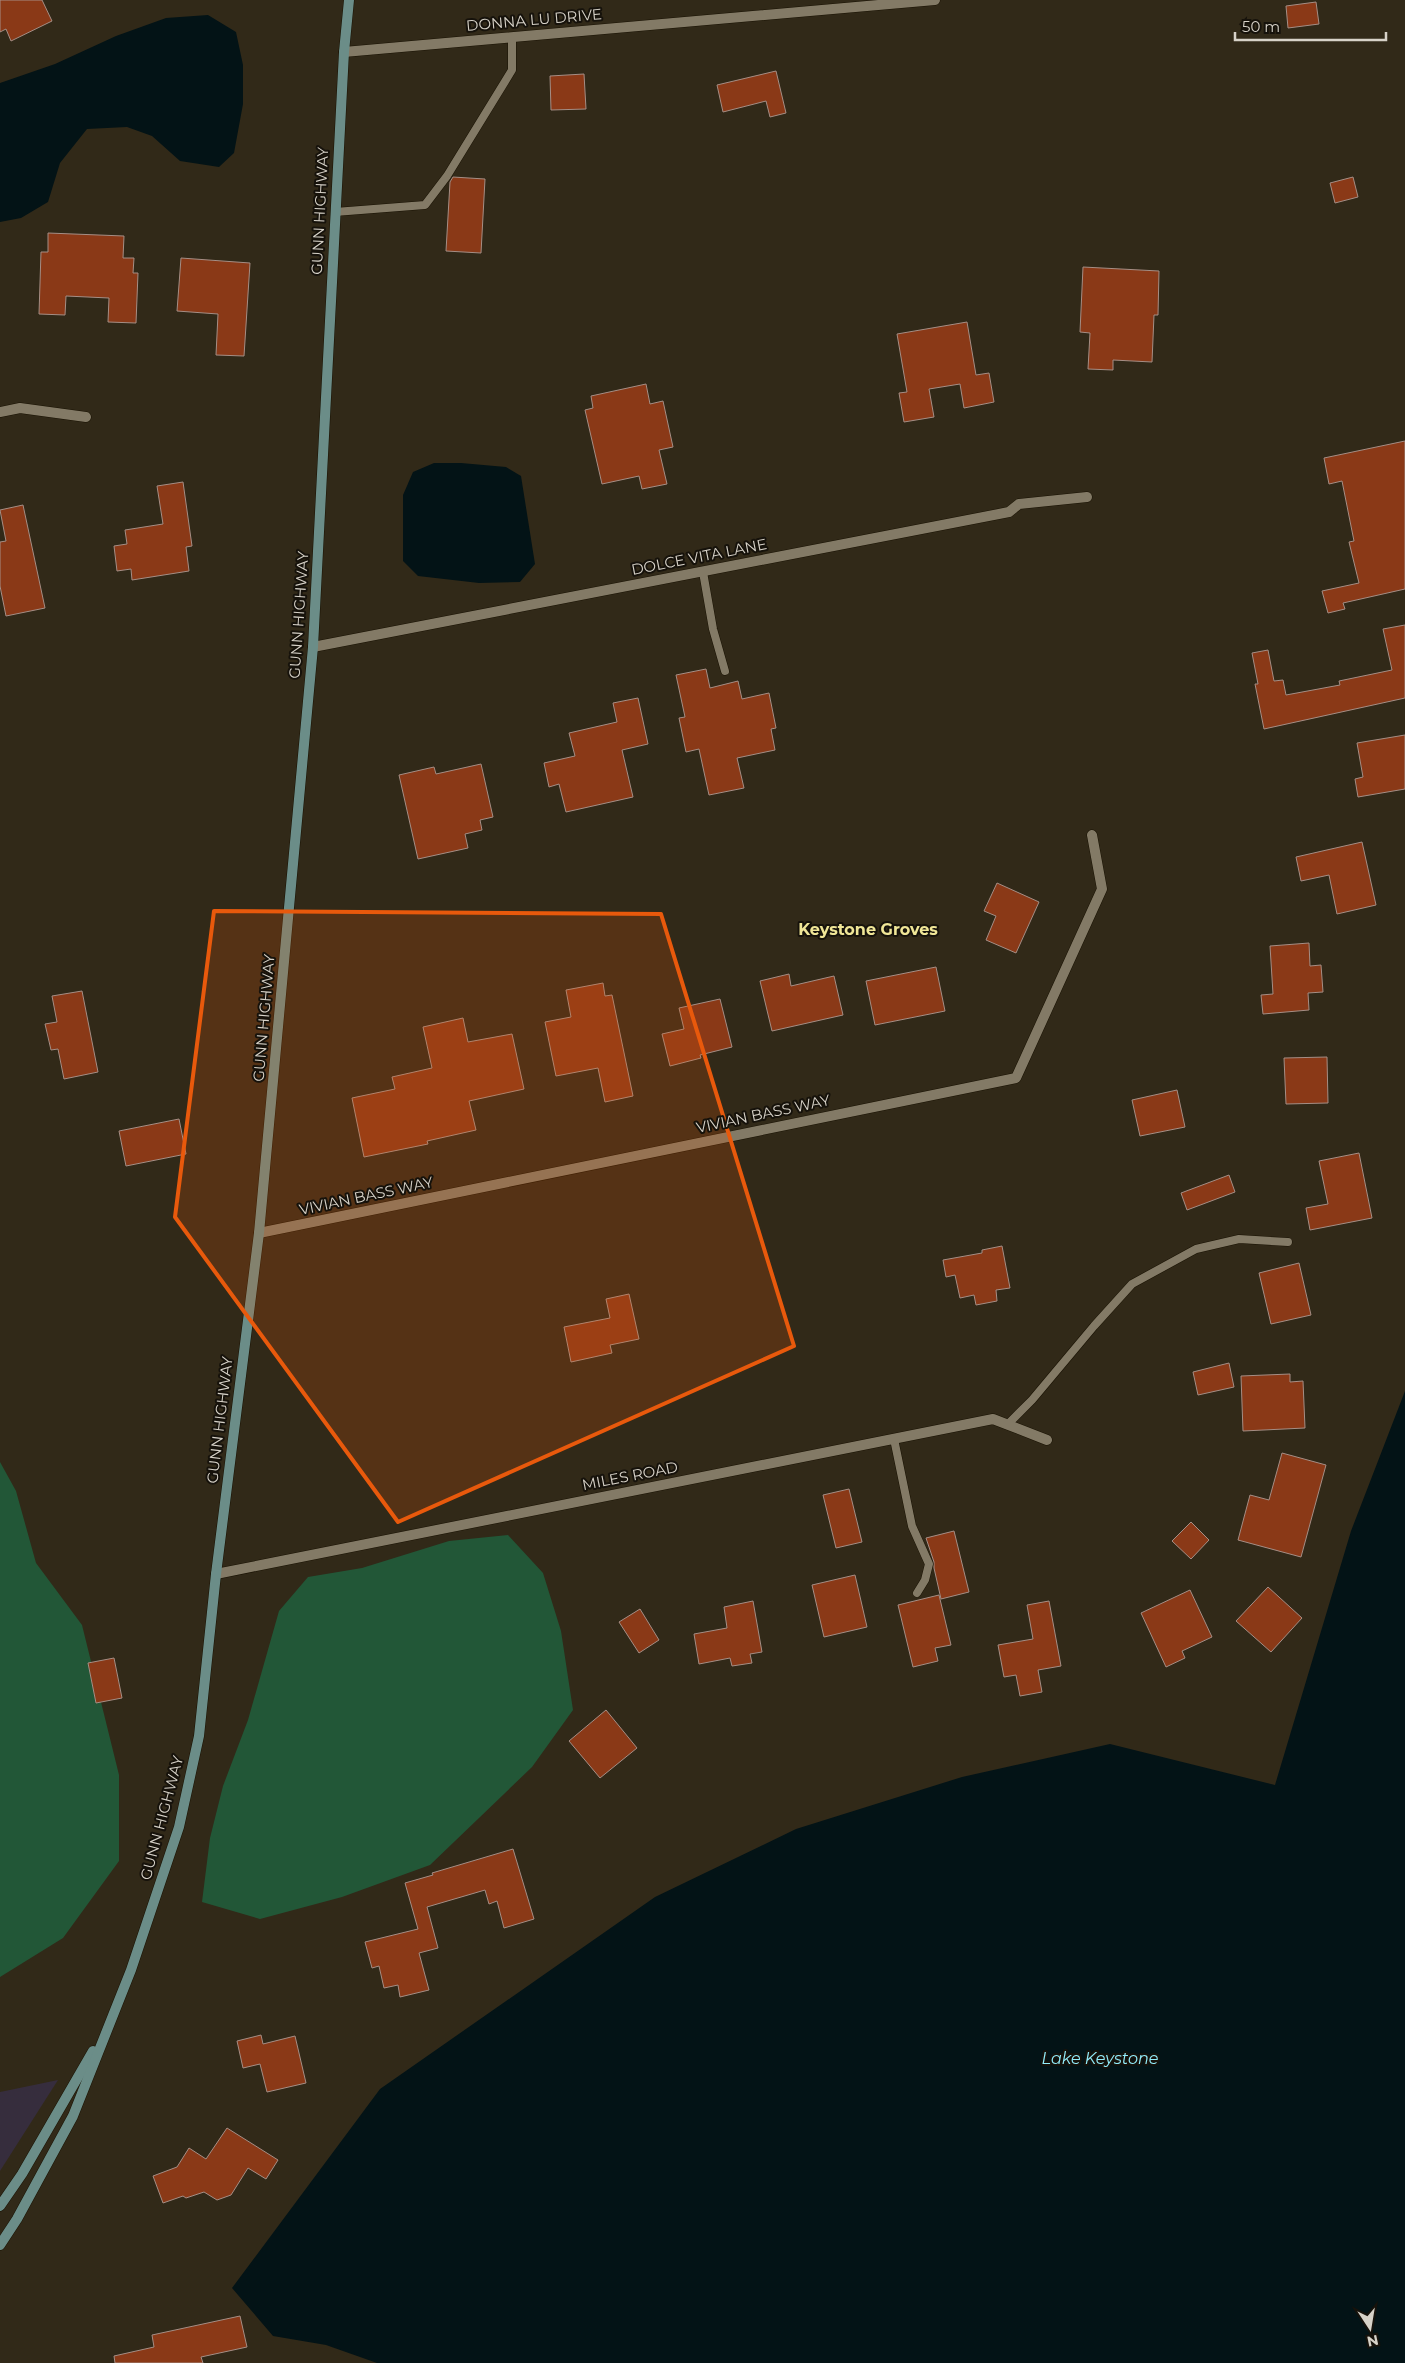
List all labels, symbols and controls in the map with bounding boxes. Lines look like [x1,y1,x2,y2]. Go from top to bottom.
street label: DONNA LU DRIVE [465,4,603,35]
scale bar [1235,10,1386,42]
text: 50 m [1242,17,1280,36]
street label: GUNN HIGHWAY [307,146,332,275]
street label: DOLCE VITA LANE [630,534,768,579]
street label: GUNN HIGHWAY [285,550,312,679]
district label: Keystone Groves [798,920,938,939]
street label: GUNN HIGHWAY [248,953,279,1082]
street label: VIVIAN BASS WAY [694,1090,832,1137]
street label: VIVIAN BASS WAY [297,1172,435,1219]
street label: GUNN HIGHWAY [202,1355,237,1485]
street label: MILES ROAD [580,1457,679,1494]
street label: GUNN HIGHWAY [136,1753,187,1882]
water label: Lake Keystone [1042,2049,1158,2068]
north arrow [1345,2303,1395,2353]
text: N [1365,2331,1380,2351]

